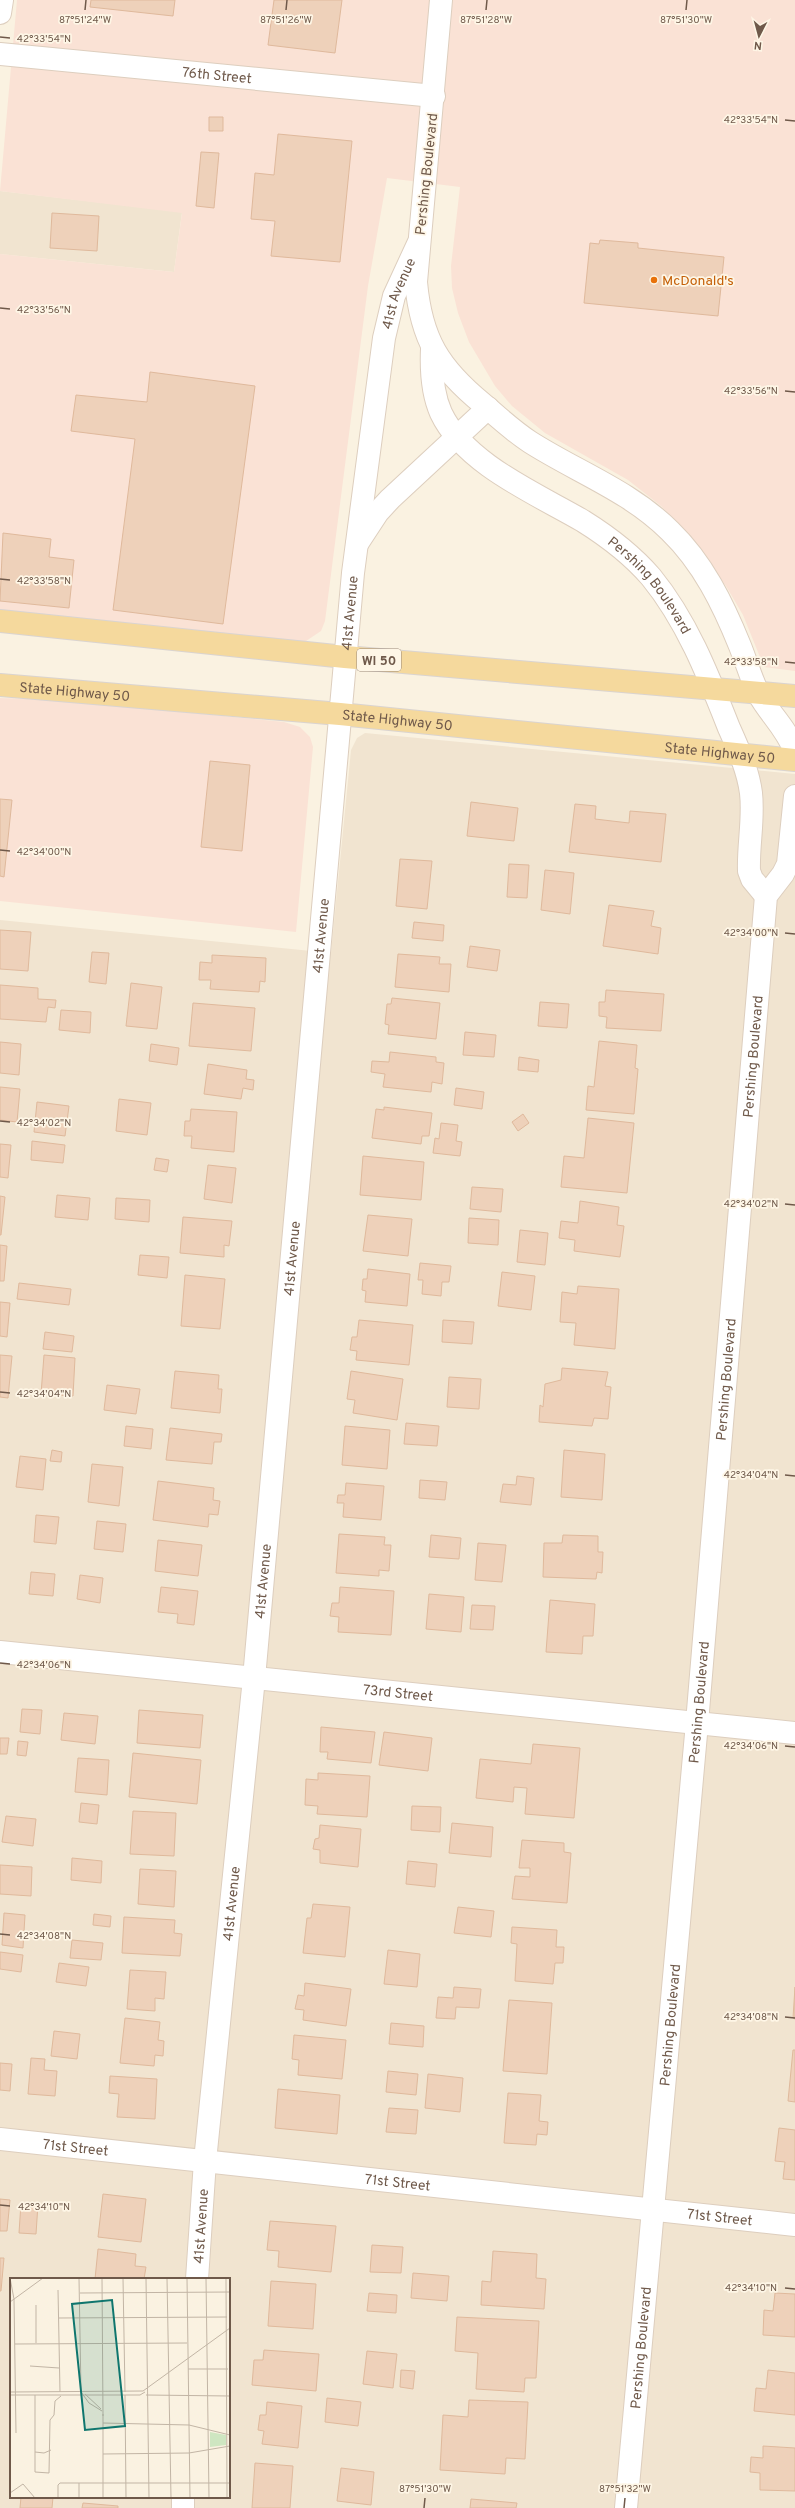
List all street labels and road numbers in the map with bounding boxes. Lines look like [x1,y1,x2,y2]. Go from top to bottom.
street label: 76th Street [181,65,252,88]
street label: Pershing Boulevard [413,112,442,236]
street label: 41st Avenue [379,256,420,331]
street label: Pershing Boulevard [604,534,693,637]
street label: 41st Avenue [339,575,363,651]
road number: WI 50 [357,649,401,671]
street label: State Highway 50 [18,680,131,706]
street label: State Highway 50 [341,707,453,735]
street label: State Highway 50 [664,740,776,768]
street label: 41st Avenue [310,898,334,974]
street label: Pershing Boulevard [741,995,768,1118]
street label: 41st Avenue [281,1220,305,1297]
street label: Pershing Boulevard [714,1318,741,1441]
street label: 41st Avenue [252,1543,276,1619]
street label: Pershing Boulevard [686,1641,714,1764]
street label: 73rd Street [362,1682,434,1706]
street label: 41st Avenue [220,1866,245,1942]
street label: Pershing Boulevard [657,1963,685,2087]
street label: 71st Street [42,2137,109,2161]
street label: 71st Street [364,2172,431,2196]
street label: 41st Avenue [191,2188,213,2264]
street label: 71st Street [686,2206,753,2230]
street label: Pershing Boulevard [628,2286,656,2410]

